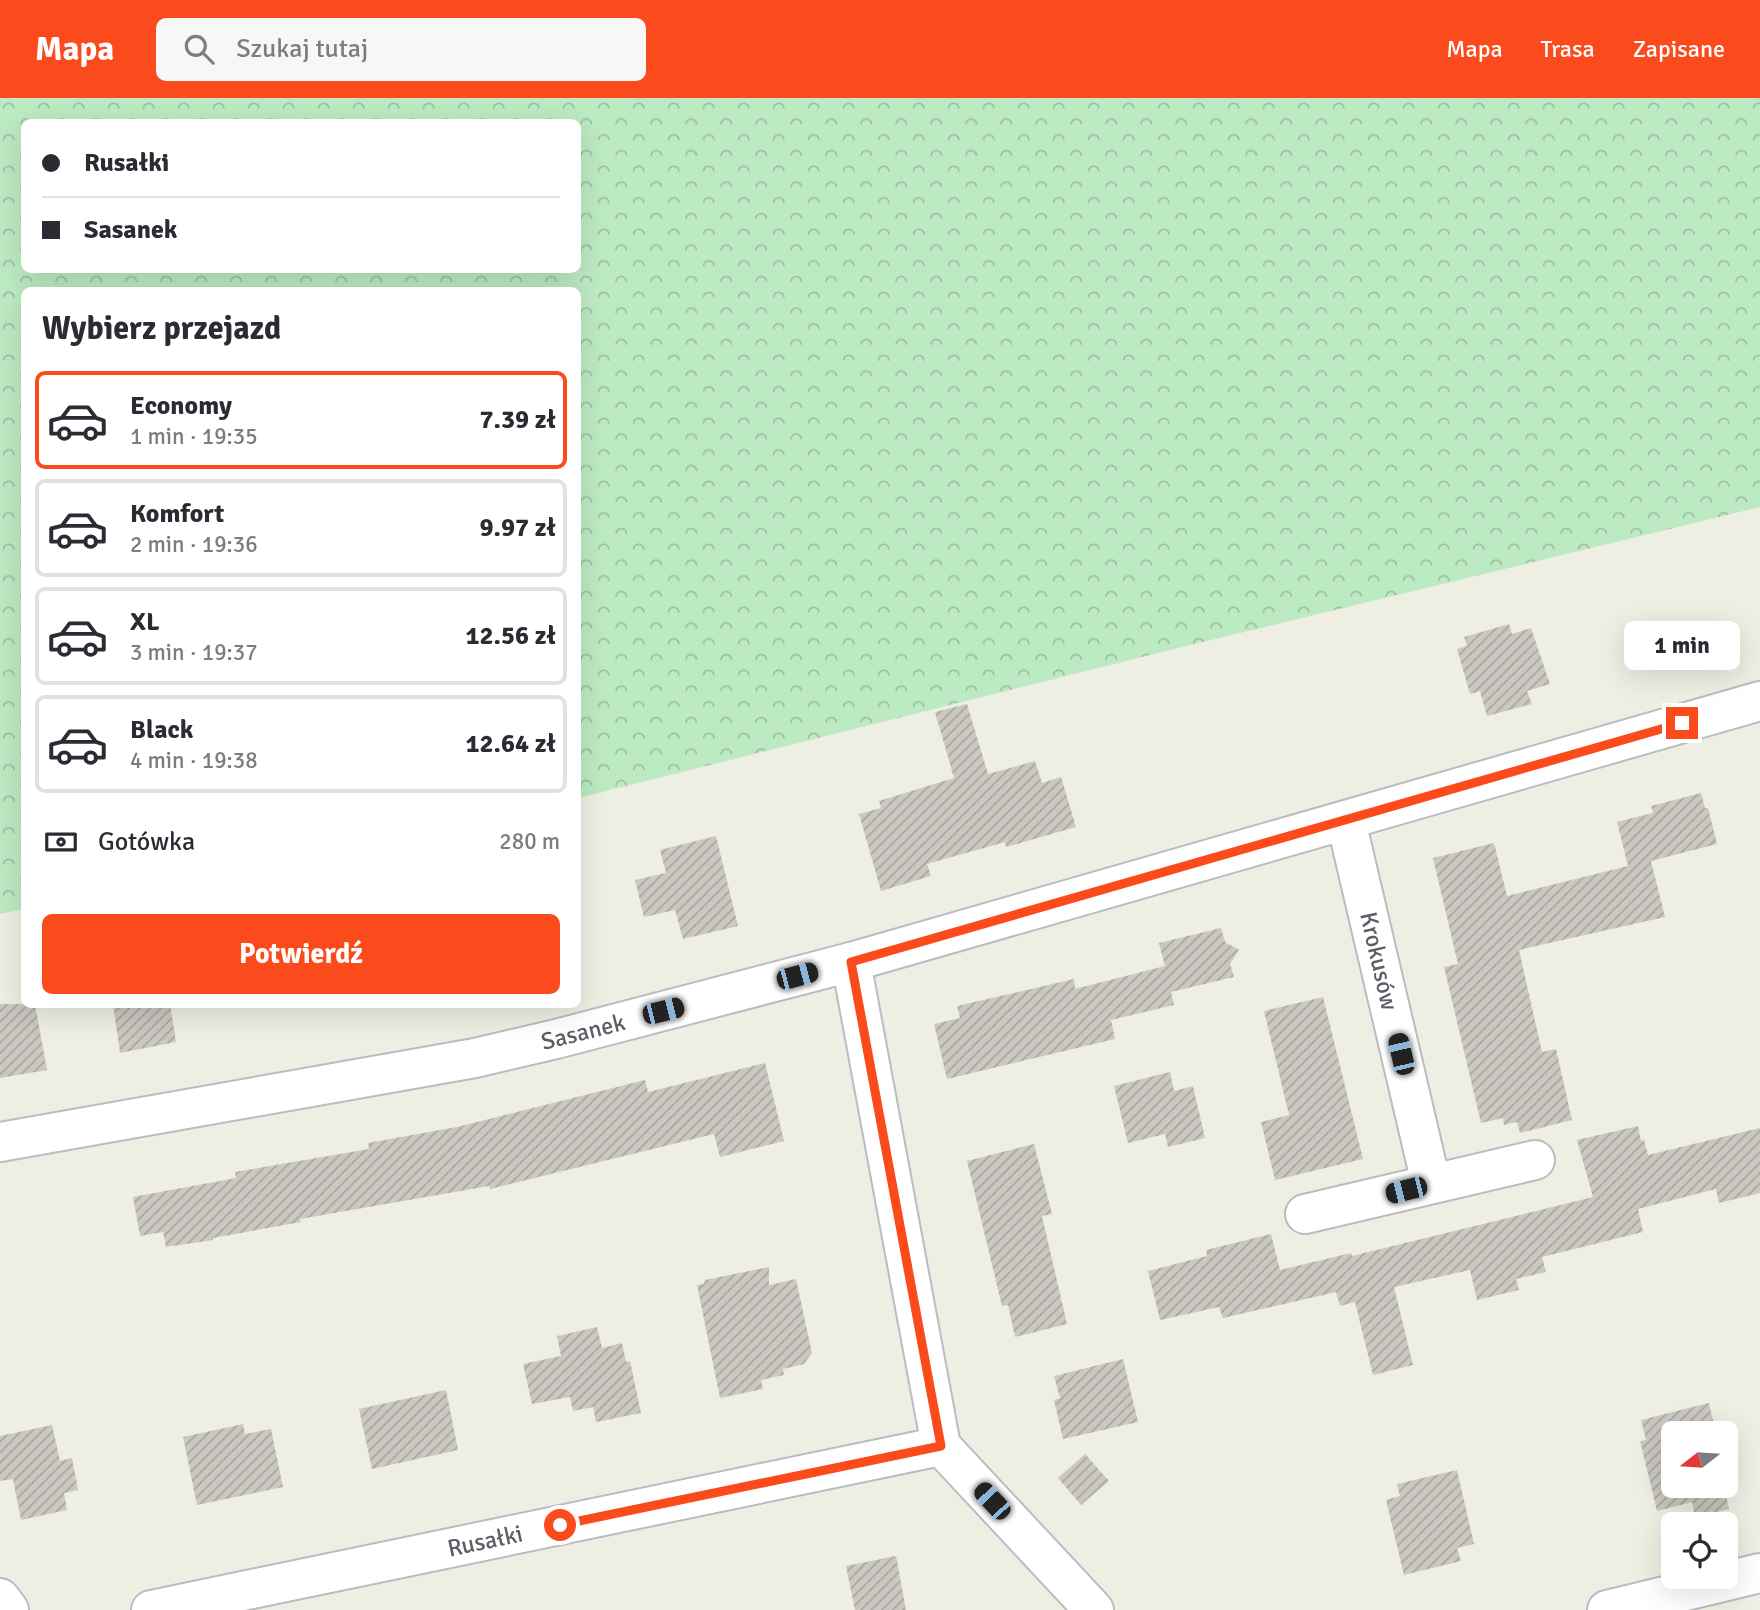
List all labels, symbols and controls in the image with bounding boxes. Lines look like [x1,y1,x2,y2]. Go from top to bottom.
search box [156,18,646,81]
text: Mapa [35,29,114,70]
icon: search [180,30,218,68]
text: Szukaj tutaj [236,33,368,65]
text: Mapa [1446,34,1503,64]
text: Trasa [1541,34,1595,64]
text: Zapisane [1633,34,1725,64]
text: Rusałki [84,147,169,179]
text: Sasanek [84,214,177,246]
text: Wybierz przejazd [42,309,281,348]
icon: car [46,389,109,452]
text: Economy [130,390,232,422]
text: 7.39 zł [480,404,556,436]
text: 1 min · 19:35 [130,422,258,451]
icon: car [46,497,109,560]
text: Komfort [130,498,224,530]
text: 9.97 zł [480,512,556,544]
text: 2 min · 19:36 [130,530,258,559]
icon: car [46,605,109,668]
text: XL [130,606,160,638]
text: 12.56 zł [465,620,556,652]
callout: 1 min [1624,622,1740,670]
text: 1 min [1654,631,1710,660]
text: 3 min · 19:37 [130,638,258,667]
route end [1666,707,1698,739]
icon: car [46,713,109,776]
text: Black [130,714,193,746]
text: 12.64 zł [465,728,556,760]
text: 4 min · 19:38 [130,746,258,775]
icon: cash [42,823,80,861]
text: Gotówka [98,826,195,858]
text: 280 m [499,827,560,856]
street label: Krokusów [1353,909,1405,1013]
button: Potwierdź [42,914,560,994]
car [774,960,821,992]
car [641,996,686,1026]
street label: Sasanek [538,1007,628,1057]
car [1387,1031,1416,1077]
car [1384,1175,1429,1205]
north arrow [1661,1421,1738,1498]
map controls [1661,1421,1738,1589]
car [970,1478,1015,1524]
route start [544,1509,576,1541]
button: locate [1661,1512,1738,1589]
street label: Rusałki [445,1518,525,1564]

